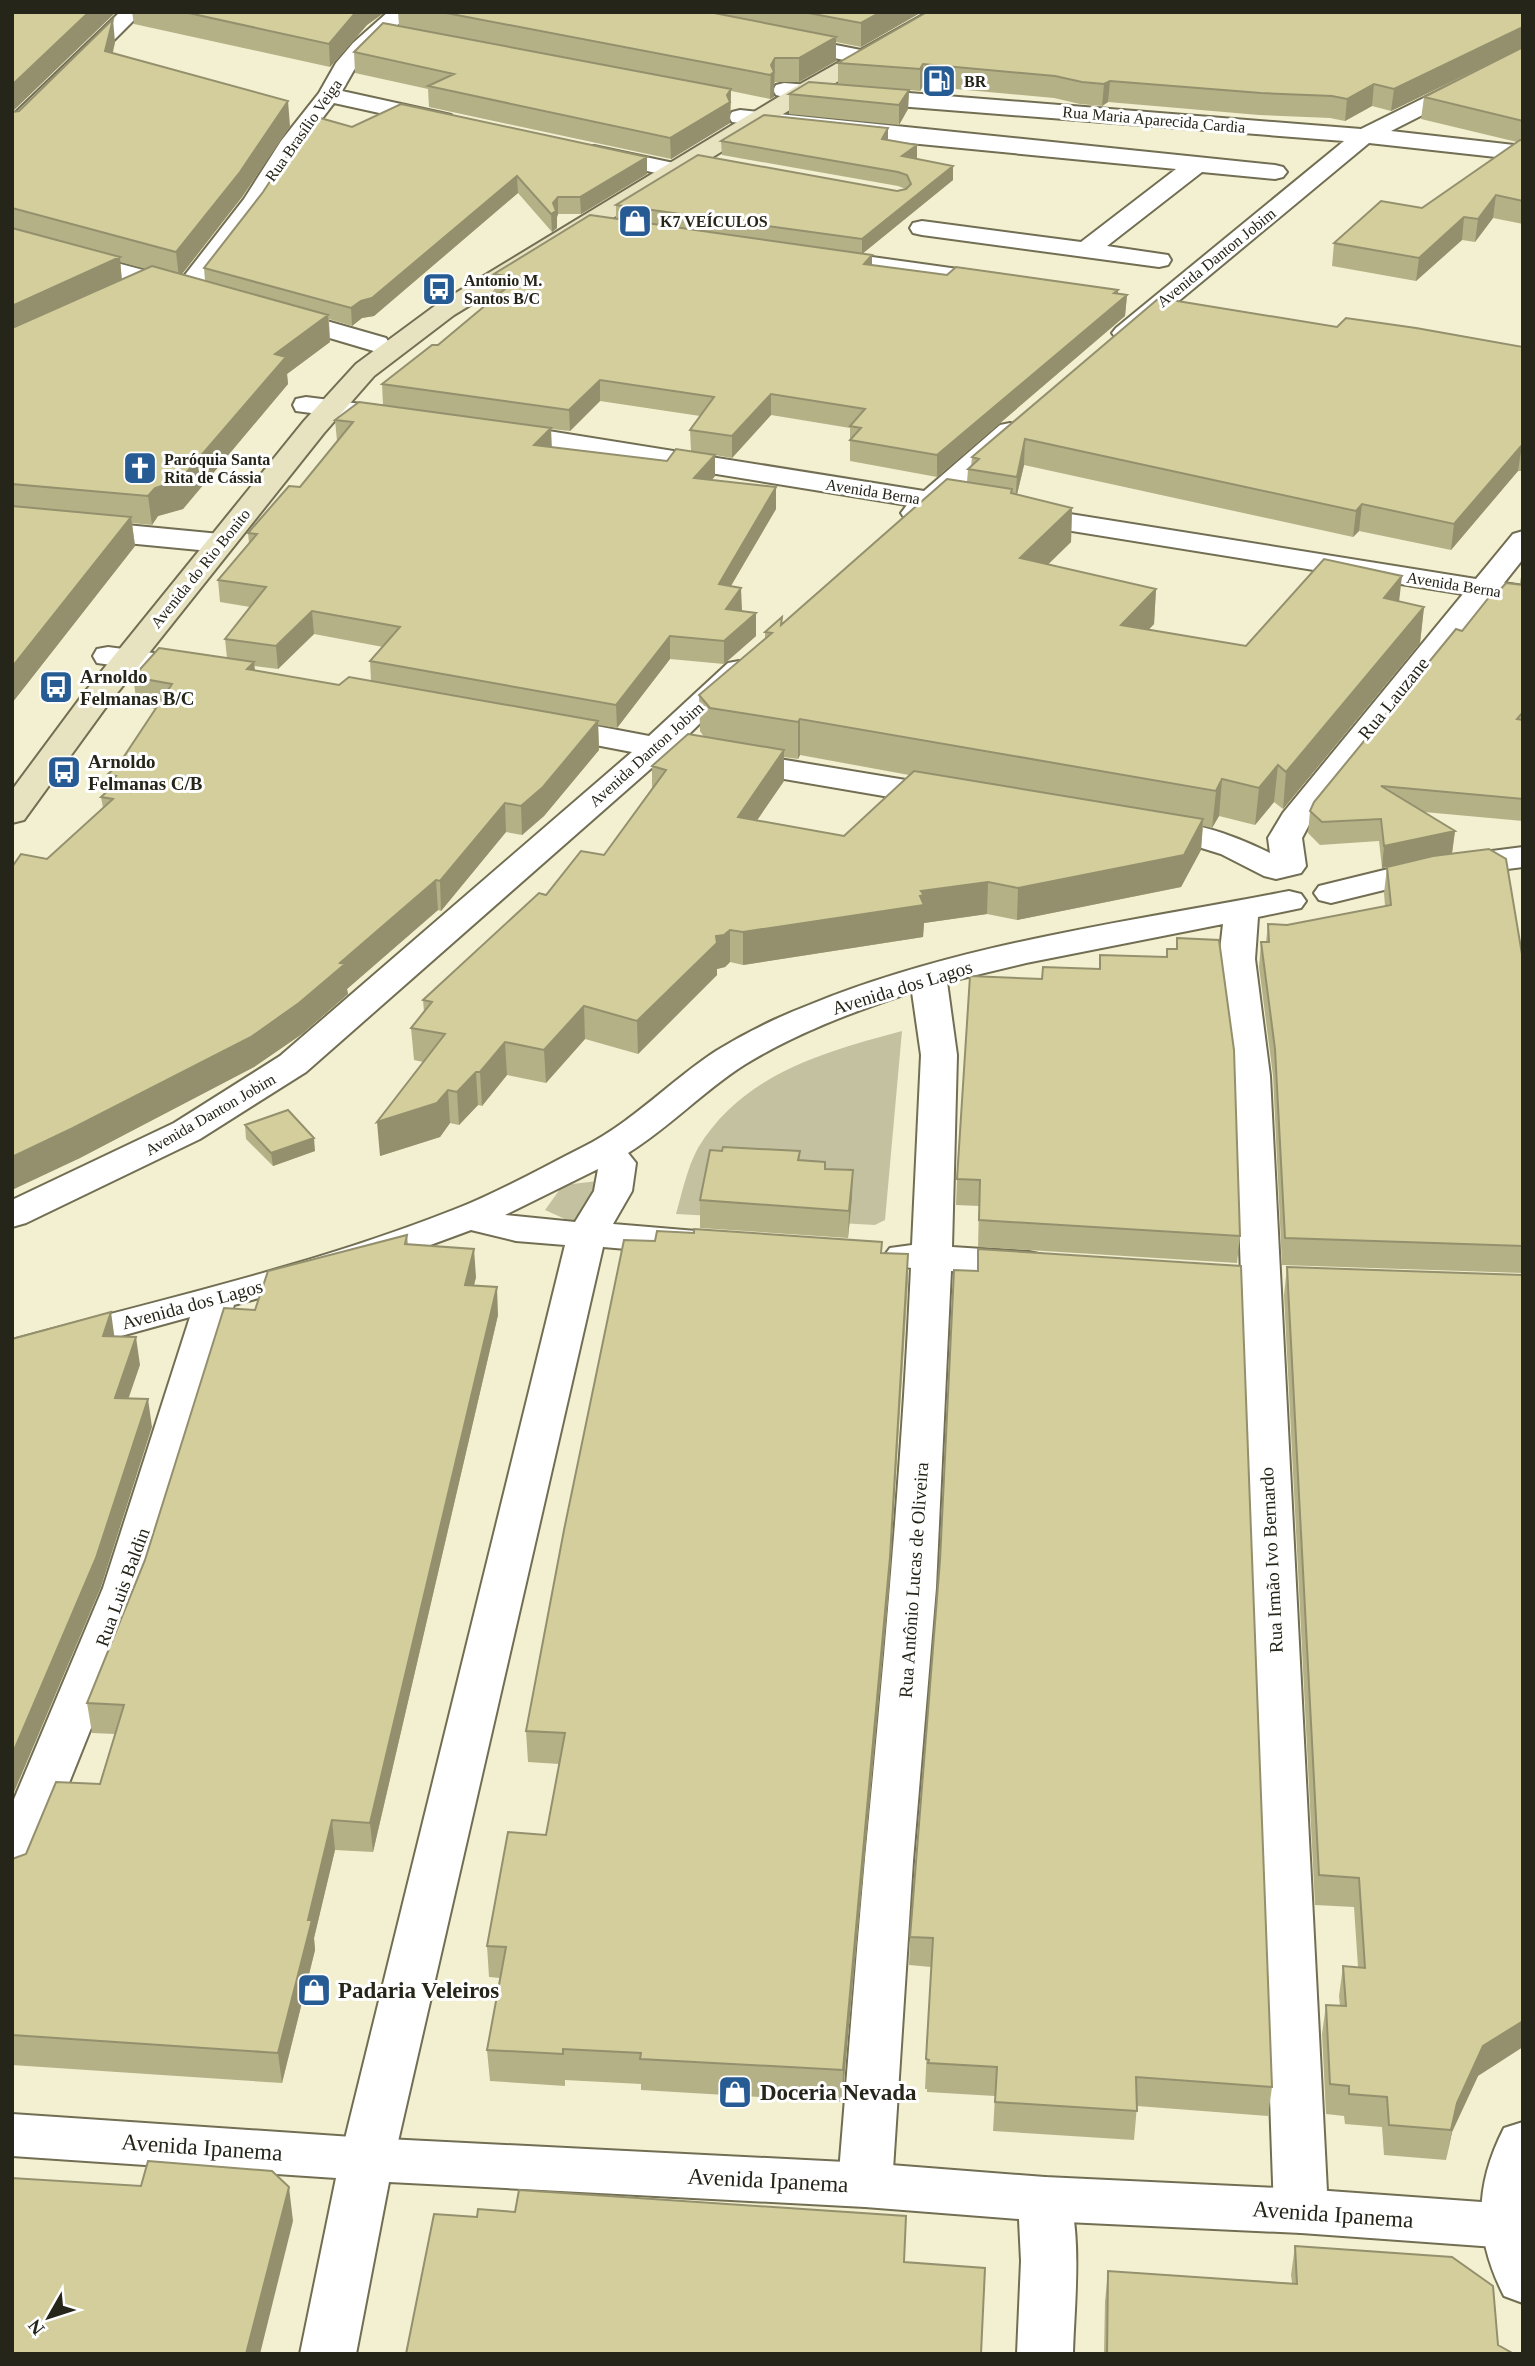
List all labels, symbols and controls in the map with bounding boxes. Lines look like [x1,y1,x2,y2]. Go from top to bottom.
fuel station icon: BR [920,62,958,100]
place label: BR [964,73,987,90]
street label: Rua Brasílio Veiga [262,76,346,185]
street label: Rua Maria Aparecida Cardia [1062,103,1246,137]
shop icon: K7 VEÍCULOS [616,202,654,240]
street label: Avenida Danton Jobim [1154,204,1279,310]
place label: K7 VEÍCULOS [660,212,768,230]
bus stop icon: Antonio M. Santos B/C [420,270,458,308]
place label: Antonio M. Santos B/C [464,272,542,307]
church icon: Paróquia Santa Rita de Cássia [121,449,159,487]
place label: Paróquia Santa Rita de Cássia [164,451,270,486]
street label: Avenida Berna [825,476,921,507]
street label: Avenida do Rio Bonito [147,506,253,631]
street label: Avenida Berna [1406,569,1502,600]
street label: Rua Lauzane [1354,653,1433,744]
place label: Arnoldo Felmanas B/C [80,666,195,709]
bus stop icon: Arnoldo Felmanas B/C [37,668,75,706]
street label: Avenida Danton Jobim [586,698,707,810]
place label: Arnoldo Felmanas C/B [88,751,203,794]
bus stop icon: Arnoldo Felmanas C/B [45,753,83,791]
street label: Avenida dos Lagos [830,956,975,1019]
street label: Avenida Danton Jobim [142,1070,279,1159]
street label: Avenida dos Lagos [119,1276,265,1333]
street label: Rua Antônio Lucas de Oliveira [895,1461,932,1699]
street label: Rua Irmão Ivo Bernardo [1256,1466,1287,1654]
street label: Rua Luis Baldin [91,1525,154,1649]
shop icon: Padaria Veleiros [295,1971,333,2009]
place label: Padaria Veleiros [338,1978,499,2003]
shop icon: Doceria Nevada [716,2073,754,2111]
place label: Doceria Nevada [760,2080,917,2105]
street label: Avenida Ipanema [121,2129,283,2166]
street label: Avenida Ipanema [687,2164,849,2197]
street label: Avenida Ipanema [1252,2196,1414,2233]
north arrow [14,2282,84,2352]
text: N [24,2315,49,2339]

